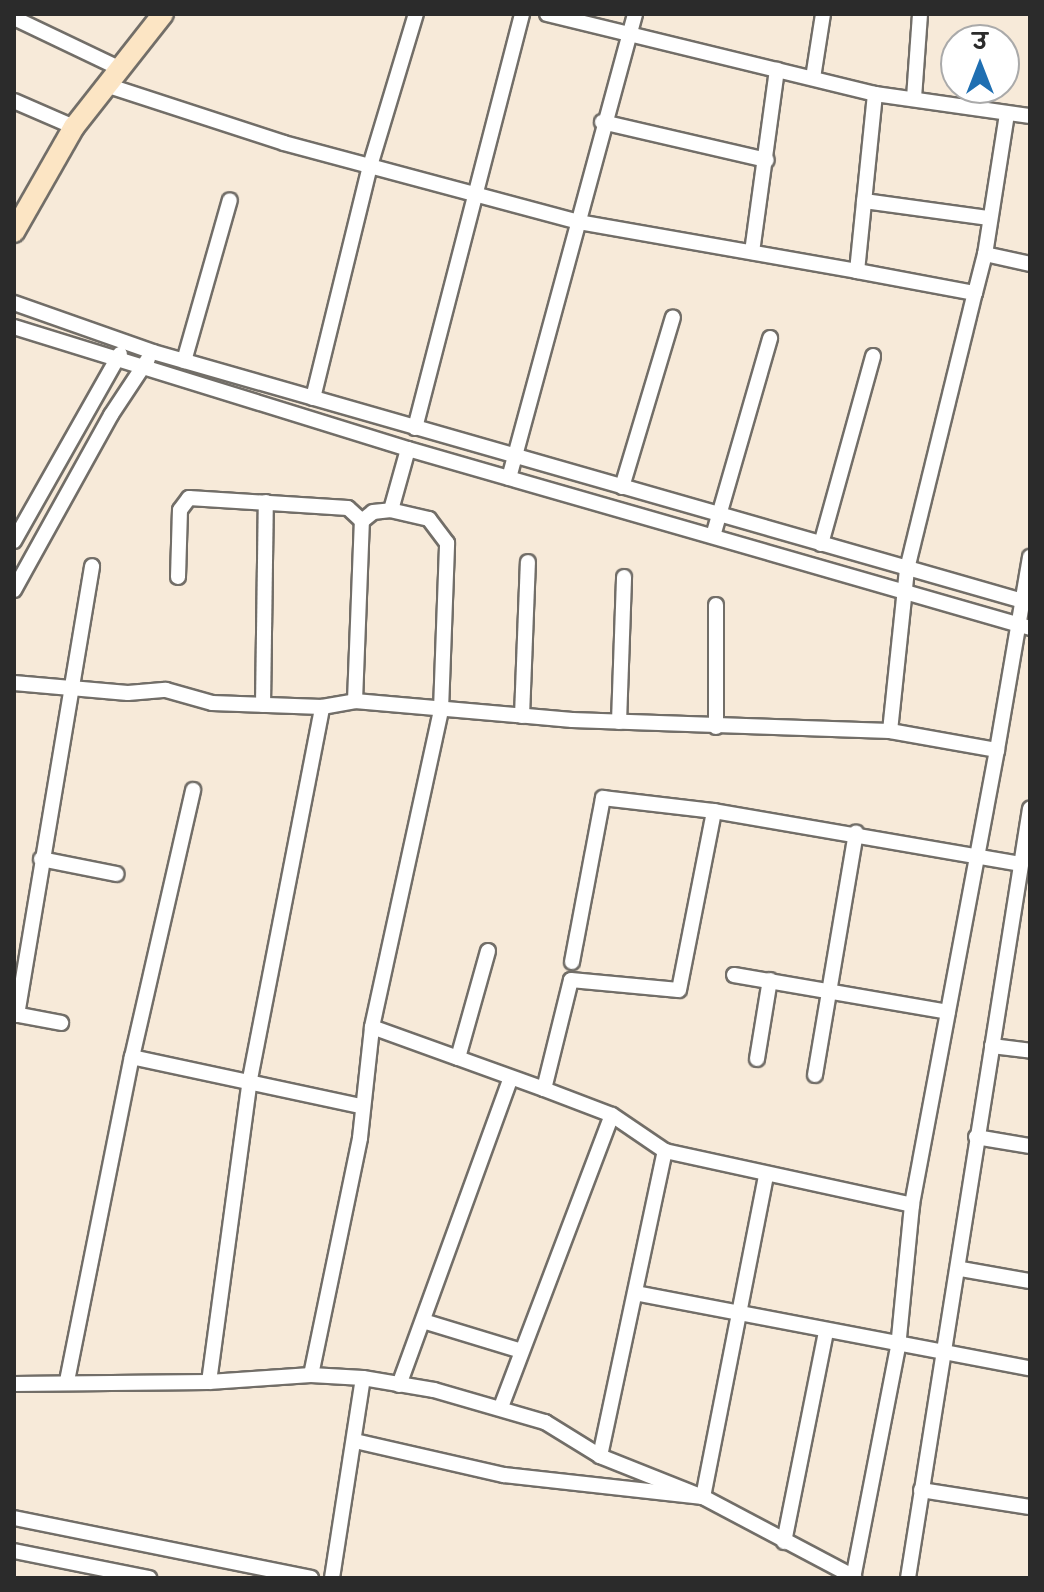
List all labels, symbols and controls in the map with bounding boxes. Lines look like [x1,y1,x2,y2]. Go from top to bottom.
north arrow [940,24,1020,104]
text: उ [973,28,987,55]

